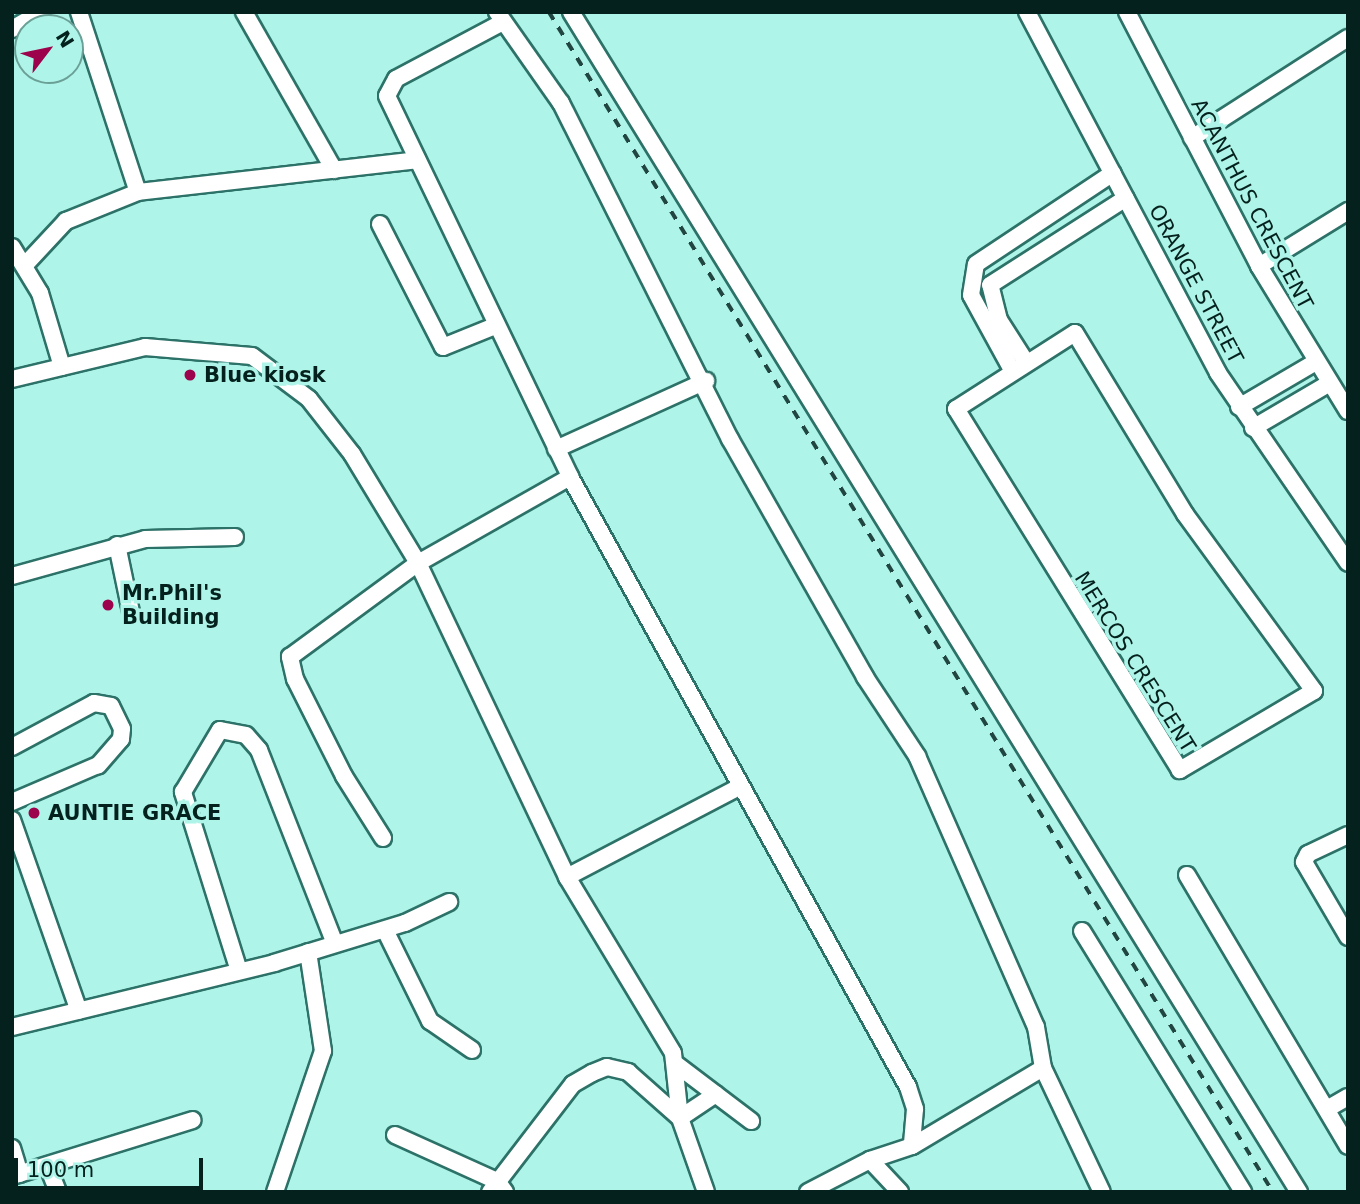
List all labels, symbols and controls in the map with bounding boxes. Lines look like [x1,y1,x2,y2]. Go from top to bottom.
north arrow [14,14,84,84]
text: N [52,26,79,52]
street label: ACANTHUS CRESCENT [1186,94,1318,314]
street label: ORANGE STREET [1143,200,1249,368]
place label: Blue kiosk [204,362,326,388]
marker: Blue kiosk [182,367,198,383]
street label: MERCOS CRESCENT [1069,567,1201,757]
place label: Mr.Phil's Building [122,580,222,630]
marker: Mr.Phil's Building [100,597,116,613]
place label: AUNTIE GRACE [48,800,221,826]
marker: AUNTIE GRACE [26,805,42,821]
scale bar [18,1144,206,1188]
text: 100 m [27,1158,94,1182]

